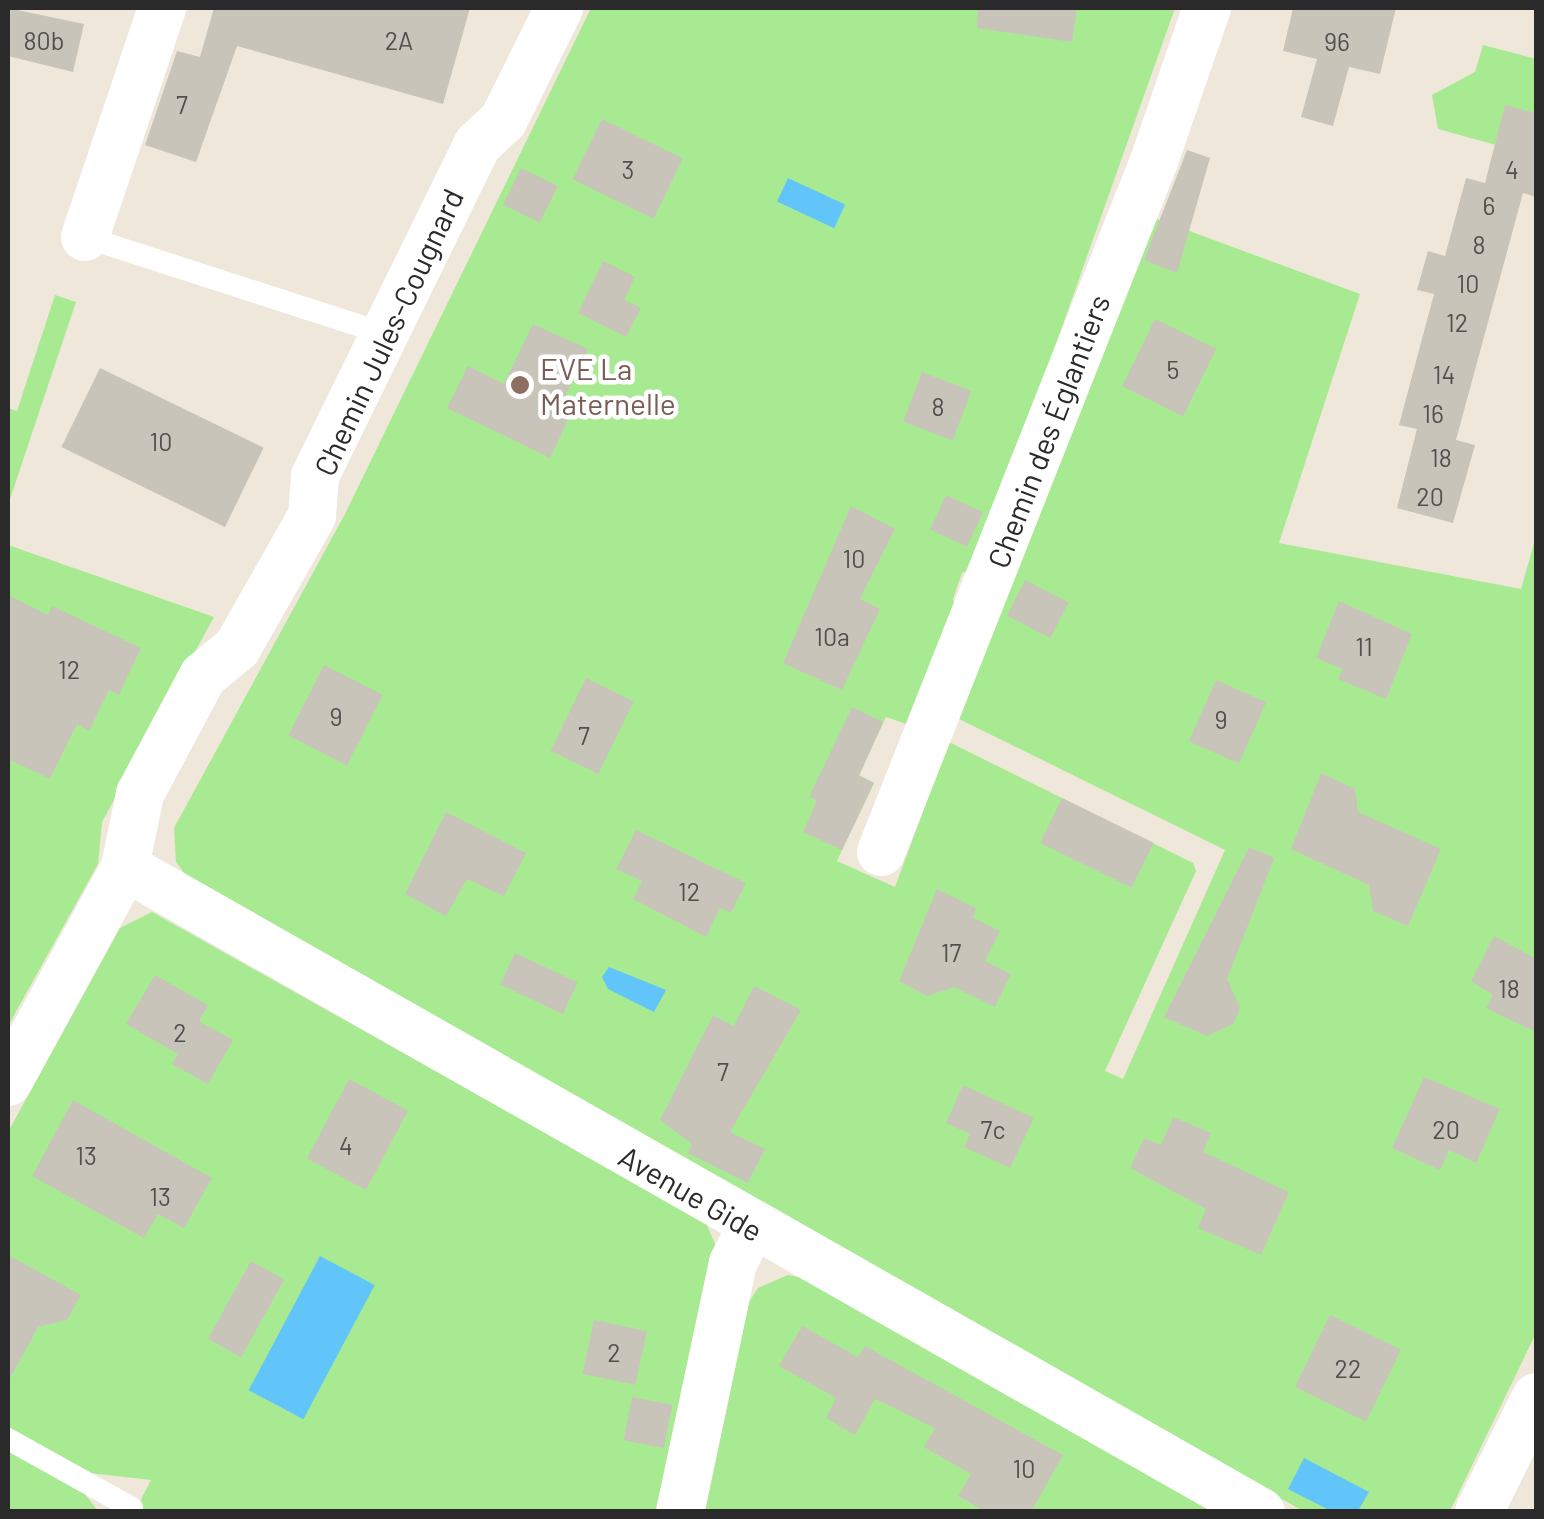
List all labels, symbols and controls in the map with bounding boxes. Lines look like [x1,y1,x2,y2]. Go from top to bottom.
house number: 80b [24,25,64,55]
house number: 2A [385,25,413,55]
house number: 96 [1324,26,1350,56]
house number: 7 [176,89,188,119]
house number: 3 [622,154,634,184]
house number: 4 [1505,154,1519,184]
street label: Chemin Jules-Cougnard [306,183,470,481]
house number: 6 [1483,190,1495,220]
house number: 8 [1472,229,1486,259]
house number: 10 [1457,268,1479,298]
street label: Chemin des Églantiers [979,289,1117,573]
house number: 12 [1446,307,1468,337]
place label: EVE La Maternelle [540,350,676,420]
house number: 5 [1167,354,1179,384]
house number: 14 [1433,359,1455,389]
marker: EVE La Maternelle [509,374,531,396]
house number: 8 [931,391,945,421]
house number: 16 [1422,398,1444,428]
house number: 10 [150,426,172,456]
house number: 18 [1430,442,1452,472]
house number: 20 [1416,481,1444,511]
house number: 10 [843,543,865,573]
house number: 10a [814,621,850,651]
house number: 11 [1355,631,1373,661]
house number: 12 [58,654,80,684]
house number: 9 [329,701,343,731]
house number: 9 [1214,704,1228,734]
house number: 7 [578,720,590,750]
house number: 12 [678,876,700,906]
house number: 17 [941,937,961,967]
house number: 18 [1498,973,1520,1003]
house number: 2 [173,1017,187,1047]
house number: 7 [717,1056,729,1086]
house number: 7c [981,1114,1005,1144]
house number: 20 [1432,1114,1460,1144]
house number: 4 [339,1130,353,1160]
street label: Avenue Gide [613,1137,769,1249]
house number: 13 [75,1140,97,1170]
house number: 13 [149,1181,171,1211]
house number: 2 [607,1337,621,1367]
house number: 22 [1335,1353,1361,1383]
house number: 10 [1013,1453,1035,1483]

